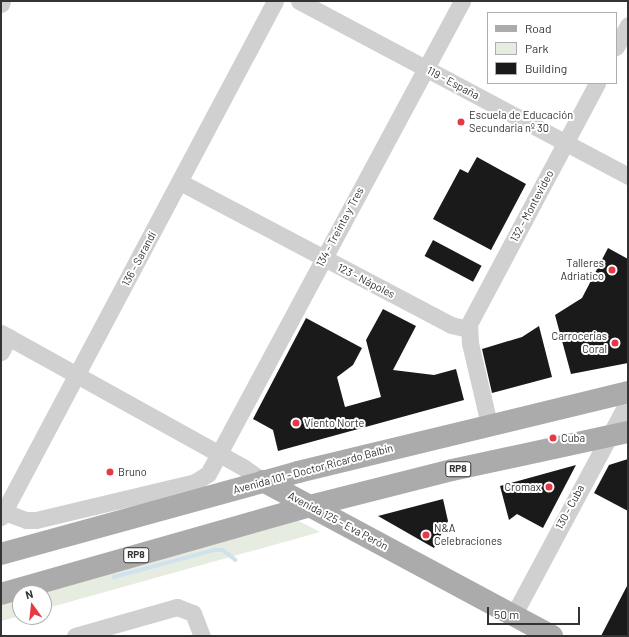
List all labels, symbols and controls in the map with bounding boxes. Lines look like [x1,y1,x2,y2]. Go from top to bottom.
legend [487,12,617,84]
text: Road [525,21,552,35]
text: Park [525,41,549,55]
text: Building [525,61,567,75]
street label: 119 - España [425,64,481,102]
place label: Escuela de Educación Secundaria nº 30 [469,109,573,135]
marker: Escuela de Educación Secundaria nº 30 [456,117,466,127]
street label: 132 - Montevideo [508,168,556,244]
street label: 134 - Treinta y Tres [313,185,367,269]
street label: 136 - Sarandí [119,230,159,288]
place label: Talleres Adriatico [561,257,604,283]
street label: 123 - Nápoles [335,261,397,301]
marker: Talleres Adriatico [607,265,617,275]
place label: Carrocerias Coral [552,330,607,356]
marker: Carrocerias Coral [610,338,620,348]
place label: Viento Norte [304,416,364,430]
marker: Viento Norte [291,418,301,428]
place label: Cuba [561,431,585,445]
marker: Cuba [548,433,558,443]
street label: Avenida 101 - Doctor Ricardo Balbín [232,441,394,497]
road number: RP8 [445,461,471,477]
place label: Bruno [118,465,147,479]
marker: Bruno [105,467,115,477]
place label: Cromax [504,480,541,494]
marker: Cromax [544,482,554,492]
street label: 130 - Cuba [553,482,587,532]
street label: Avenida 125 - Eva Perón [286,489,390,553]
place label: N&A Celebraciones [434,522,502,548]
marker: N&A Celebraciones [421,530,431,540]
road number: RP8 [123,547,149,563]
north arrow [12,585,52,625]
text: N [24,587,34,601]
scale bar [489,599,582,625]
text: 50 m [494,607,519,621]

